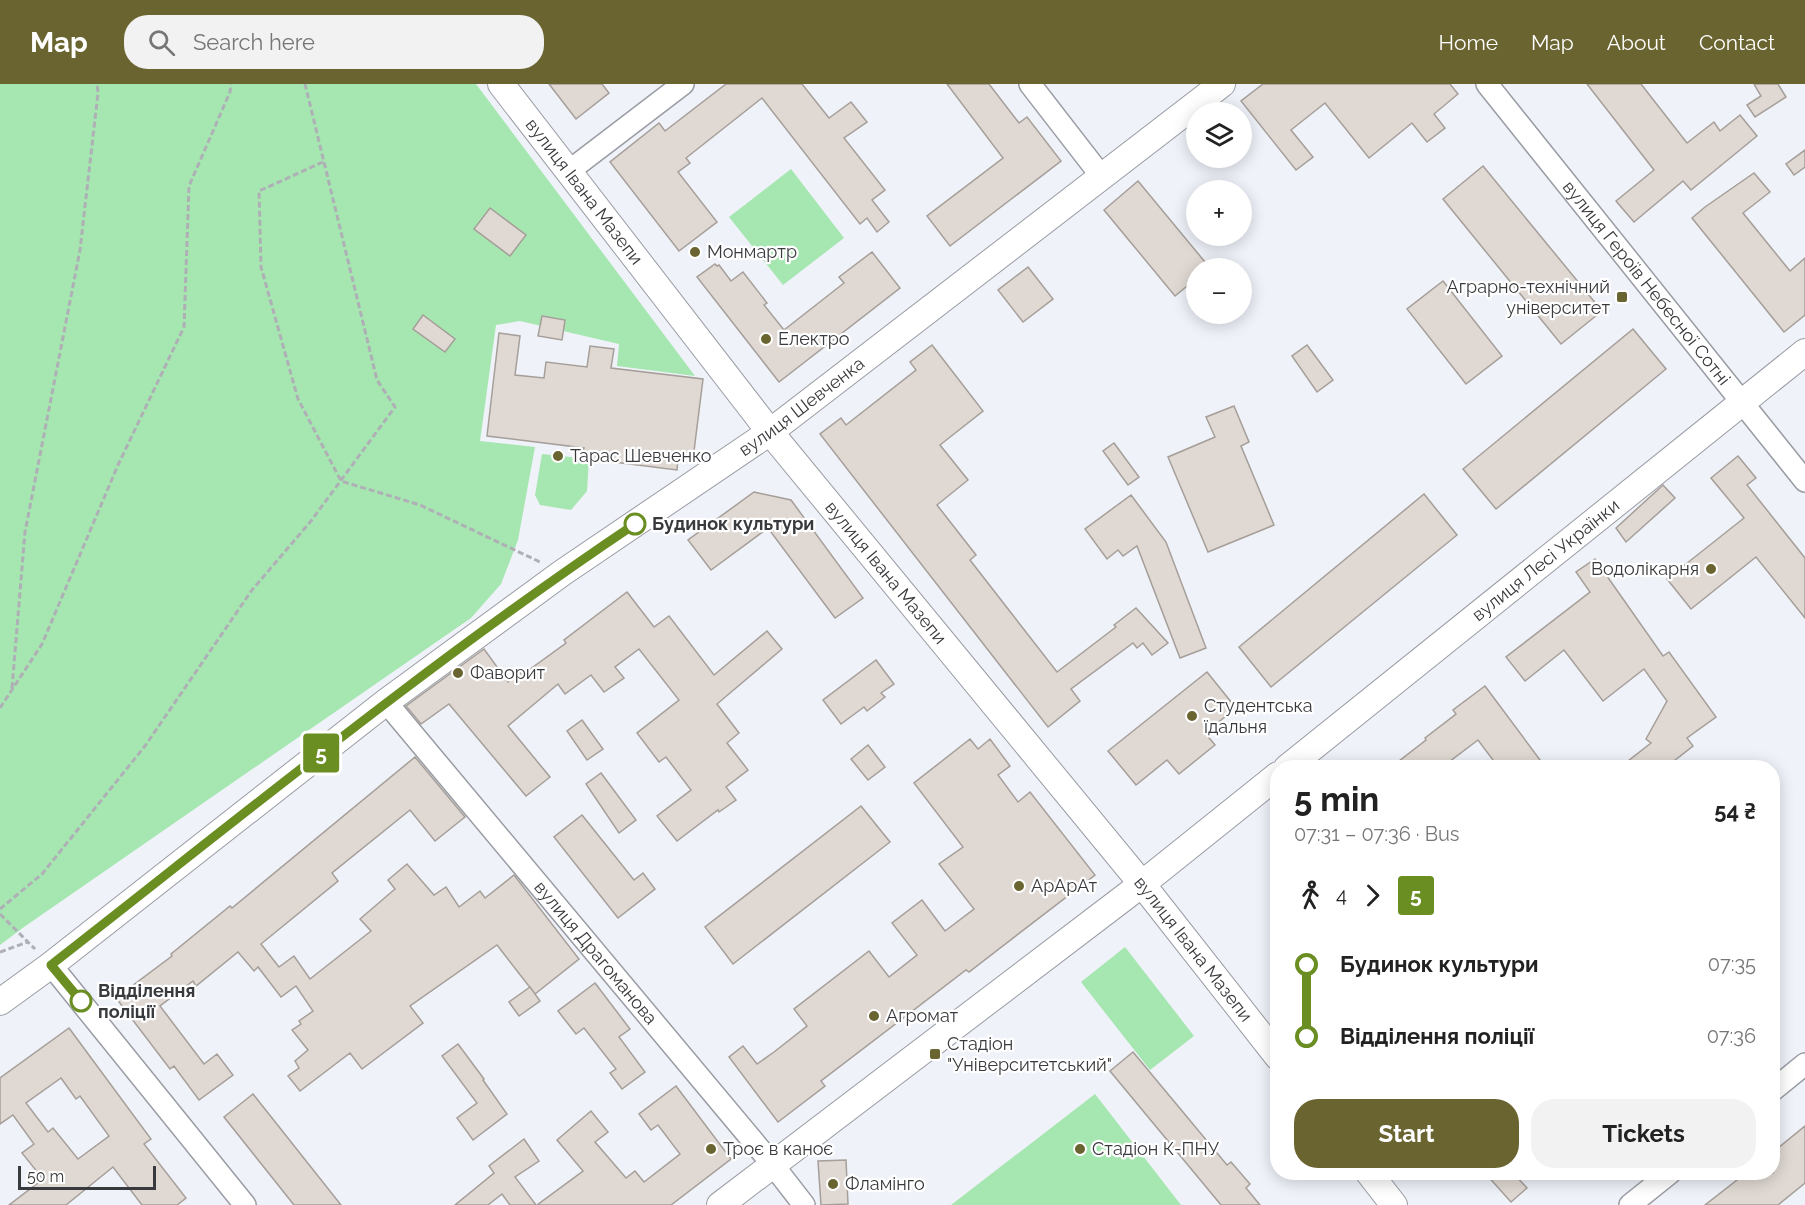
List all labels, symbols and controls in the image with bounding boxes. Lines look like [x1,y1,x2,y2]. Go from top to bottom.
search box [124,15,544,69]
text: Map [30,26,88,59]
icon: search [145,26,178,59]
text: Search here [193,29,315,55]
text: Home [1439,30,1498,55]
text: Map [1531,30,1574,55]
text: About [1607,30,1666,55]
text: Contact [1699,30,1775,55]
map controls [1186,102,1252,324]
button: layers [1186,102,1252,168]
street label: вулиця Івана Мазепи [522,114,648,268]
street label: вулиця Героїв Небесної Сотні [1559,176,1735,389]
button: + [1186,180,1252,246]
place label: Монмартр [707,241,797,262]
marker: Монмартр [688,245,702,259]
button: − [1186,258,1252,324]
place label: Аграрно-технічний університет [1447,276,1610,318]
marker: Аграрно-технічний університет [1615,290,1629,304]
place label: Електро [778,328,850,349]
marker: Електро [759,332,773,346]
street label: вулиця Шевченка [735,352,868,460]
place label: Тарас Шевченко [570,445,712,466]
marker: Тарас Шевченко [551,449,565,463]
street label: вулиця Лесі Українки [1468,494,1623,625]
street label: вулиця Івана Мазепи [821,497,951,648]
marker: Будинок культури [624,513,646,535]
place label: Будинок культури [652,513,814,534]
place label: Водолікарня [1591,558,1699,579]
marker: Водолікарня [1704,562,1718,576]
place label: Фаворит [470,662,545,683]
marker: Фаворит [451,666,465,680]
place label: Студентська їдальня [1204,695,1313,737]
marker: Студентська їдальня [1185,709,1199,723]
line badge: 5 [302,734,340,772]
text: 5 [315,741,327,766]
text: 5 min [1294,780,1379,819]
text: 54 ₴ [1714,798,1756,824]
text: 07:31 – 07:36 · Bus [1294,822,1460,846]
street label: вулиця Івана Мазепи [1130,872,1257,1026]
place label: АрАрАт [1031,875,1097,896]
street label: вулиця Драгоманова [530,877,662,1028]
marker: АрАрАт [1012,879,1026,893]
icon: walk [1294,879,1327,912]
icon: forward [1356,879,1389,912]
text: 4 [1336,883,1347,907]
text: 5 [1410,883,1422,908]
text: Будинок культури [1340,951,1539,977]
text: 07:35 [1708,952,1756,976]
place label: Відділення поліції [98,980,195,1022]
marker: Відділення поліції [70,990,92,1012]
place label: Агромат [886,1005,959,1026]
marker: Агромат [867,1009,881,1023]
text: Відділення поліції [1340,1023,1534,1049]
text: 07:36 [1707,1024,1756,1048]
place label: Стадіон "Університетський" [947,1033,1112,1075]
marker: Стадіон "Університетський" [928,1047,942,1061]
button: Start [1294,1099,1519,1168]
button: Tickets [1531,1099,1756,1168]
place label: Троє в каноє [723,1138,833,1159]
place label: Стадіон К-ПНУ [1092,1138,1220,1159]
marker: Троє в каноє [704,1142,718,1156]
marker: Стадіон К-ПНУ [1073,1142,1087,1156]
scale bar [18,1163,156,1190]
text: 50 m [27,1167,64,1186]
place label: Фламінго [845,1173,925,1194]
marker: Фламінго [826,1177,840,1191]

